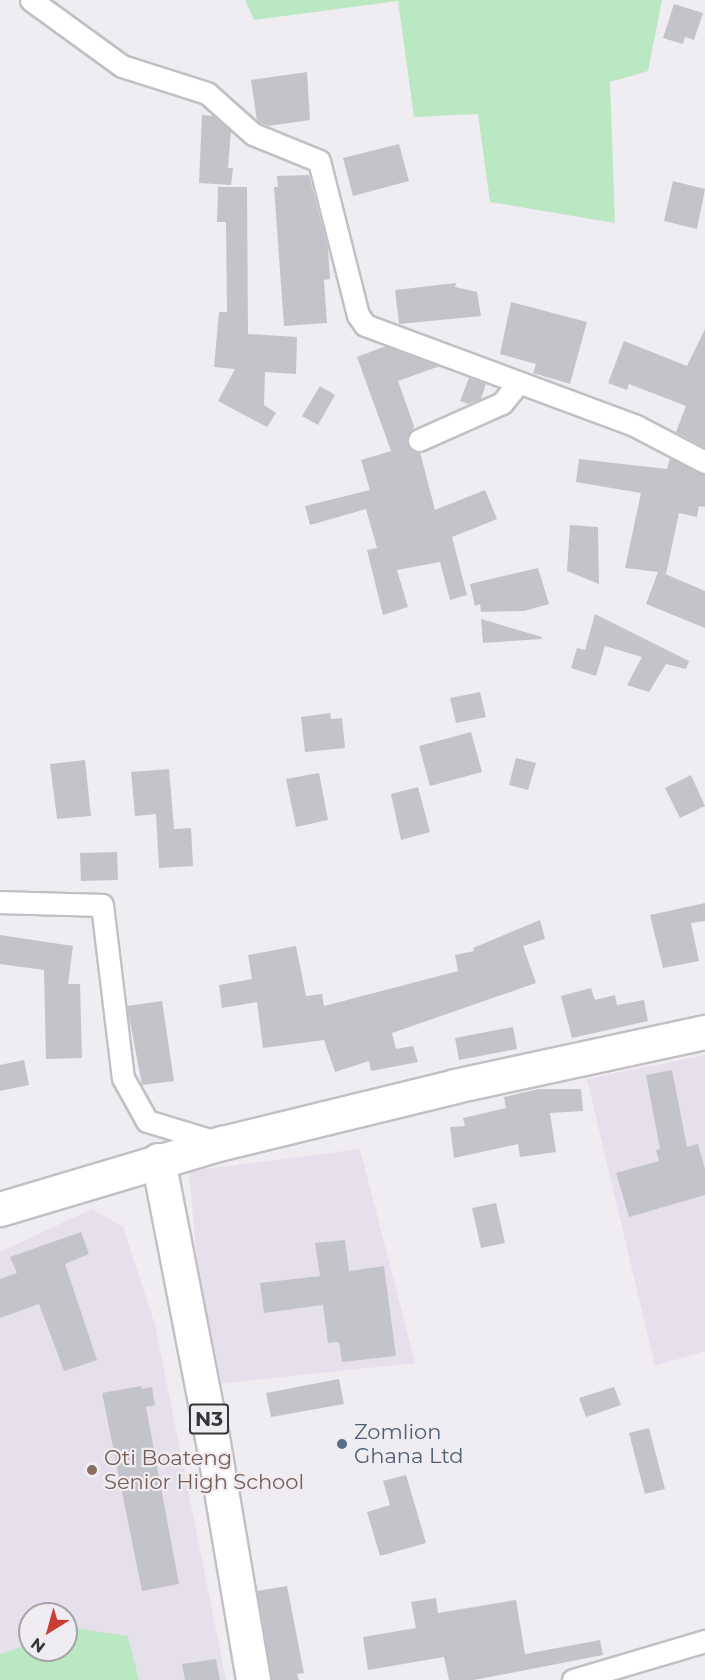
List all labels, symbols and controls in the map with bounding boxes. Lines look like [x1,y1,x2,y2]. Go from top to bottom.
road number: N3 [188,1402,230,1436]
place label: Zomlion Ghana Ltd [354,1419,464,1469]
marker: Zomlion Ghana Ltd [335,1437,349,1451]
place label: Oti Boateng Senior High School [104,1445,304,1495]
marker: Oti Boateng Senior High School [85,1463,99,1477]
north arrow [18,1602,78,1662]
text: N [27,1634,49,1657]

